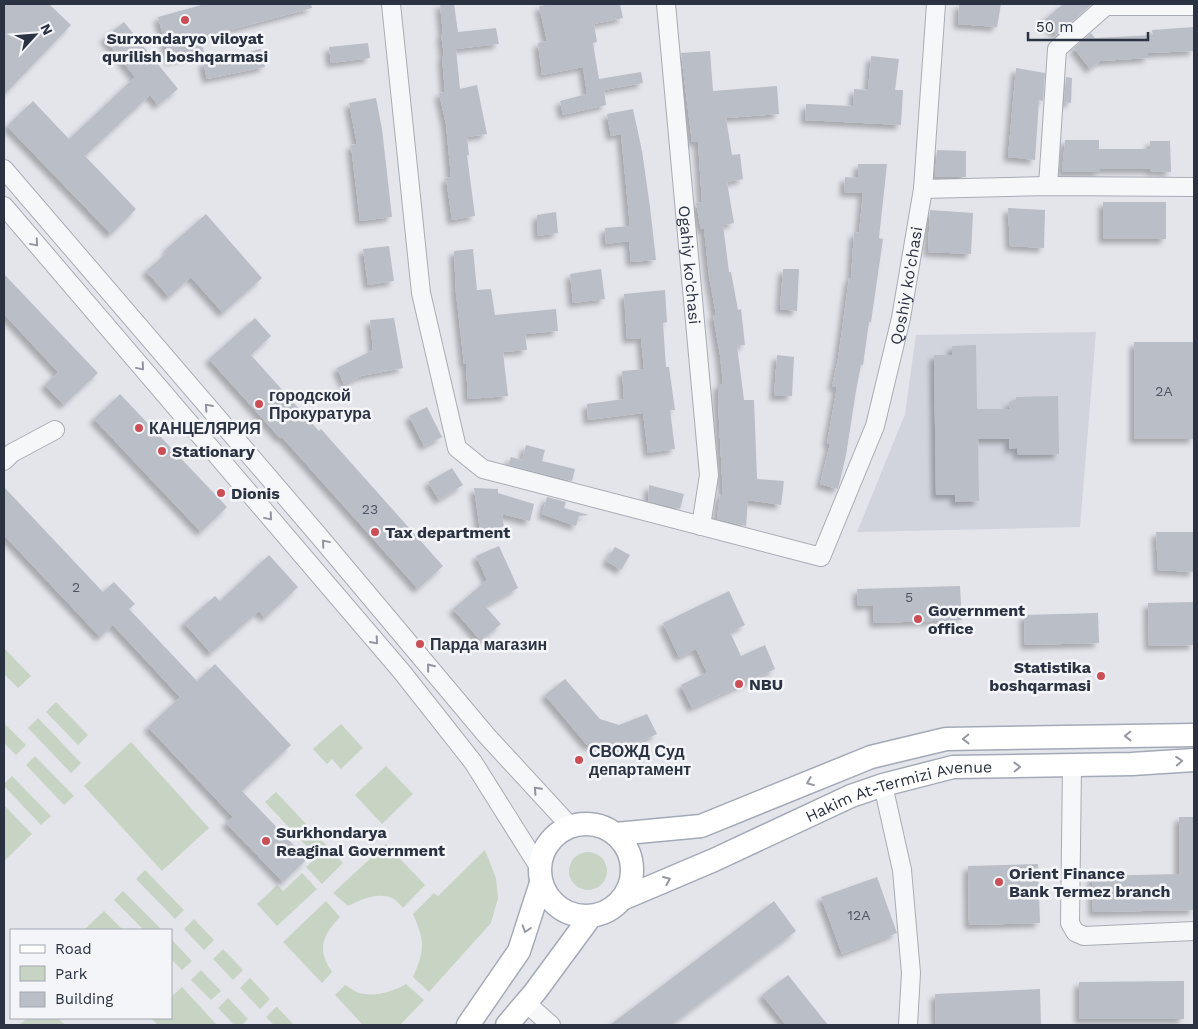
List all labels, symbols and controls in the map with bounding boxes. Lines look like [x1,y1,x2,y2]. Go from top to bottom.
north arrow [10,10,60,60]
scale bar [1028,10,1148,42]
marker: Surxondaryo viloyat qurilish boshqarmasi [179,14,191,26]
text: 50 m [1036,18,1073,36]
text: N [37,21,56,37]
place label: Surxondaryo viloyat qurilish boshqarmasi [102,29,268,66]
street label: Ogahiy ko'chasi [674,205,704,325]
street label: Qoshiy ko'chasi [886,225,926,347]
one-way arrow [30,238,39,247]
one-way arrow [135,361,144,370]
house number: 2A [1155,383,1173,399]
place label: городской Прокуратура [269,386,371,423]
marker: городской Прокуратура [253,398,265,410]
one-way arrow [205,403,214,412]
place label: КАНЦЕЛЯРИЯ [149,419,261,438]
marker: КАНЦЕЛЯРИЯ [133,422,145,434]
place label: Stationary [172,442,256,461]
marker: Stationary [156,445,168,457]
place label: Dionis [231,484,280,503]
marker: Dionis [215,487,227,499]
house number: 23 [362,501,378,517]
one-way arrow [263,511,272,520]
place label: Tax department [385,523,510,542]
marker: Tax department [369,526,381,538]
one-way arrow [323,540,331,549]
house number: 2 [72,579,80,595]
house number: 5 [905,589,913,605]
place label: Government office [928,601,1025,638]
marker: Government office [912,613,924,625]
one-way arrow [369,635,378,644]
place label: Парда магазин [430,635,547,654]
marker: Парда магазин [414,638,426,650]
place label: Statistika boshqarmasi [989,658,1092,695]
one-way arrow [427,664,436,673]
marker: Statistika boshqarmasi [1095,670,1107,682]
place label: NBU [749,675,783,694]
marker: NBU [733,678,745,690]
one-way arrow [1124,731,1132,741]
one-way arrow [961,733,969,744]
place label: СВОЖД Суд департамент [589,742,691,779]
marker: СВОЖД Суд департамент [573,754,585,766]
one-way arrow [1176,756,1184,767]
street label: Hakim At-Termizi Avenue [802,757,992,826]
one-way arrow [1014,762,1021,772]
one-way arrow [806,776,815,786]
one-way arrow [534,787,543,796]
place label: Surkhondarya Reaginal Government [276,823,445,860]
marker: Surkhondarya Reaginal Government [260,835,272,847]
place label: Orient Finance Bank Termez branch [1009,864,1170,901]
one-way arrow [662,875,671,886]
marker: Orient Finance Bank Termez branch [993,876,1005,888]
house number: 12A [848,907,870,923]
one-way arrow [522,924,532,933]
legend [10,929,172,1019]
text: Road [55,940,92,958]
text: Park [55,965,88,983]
text: Building [55,990,113,1008]

